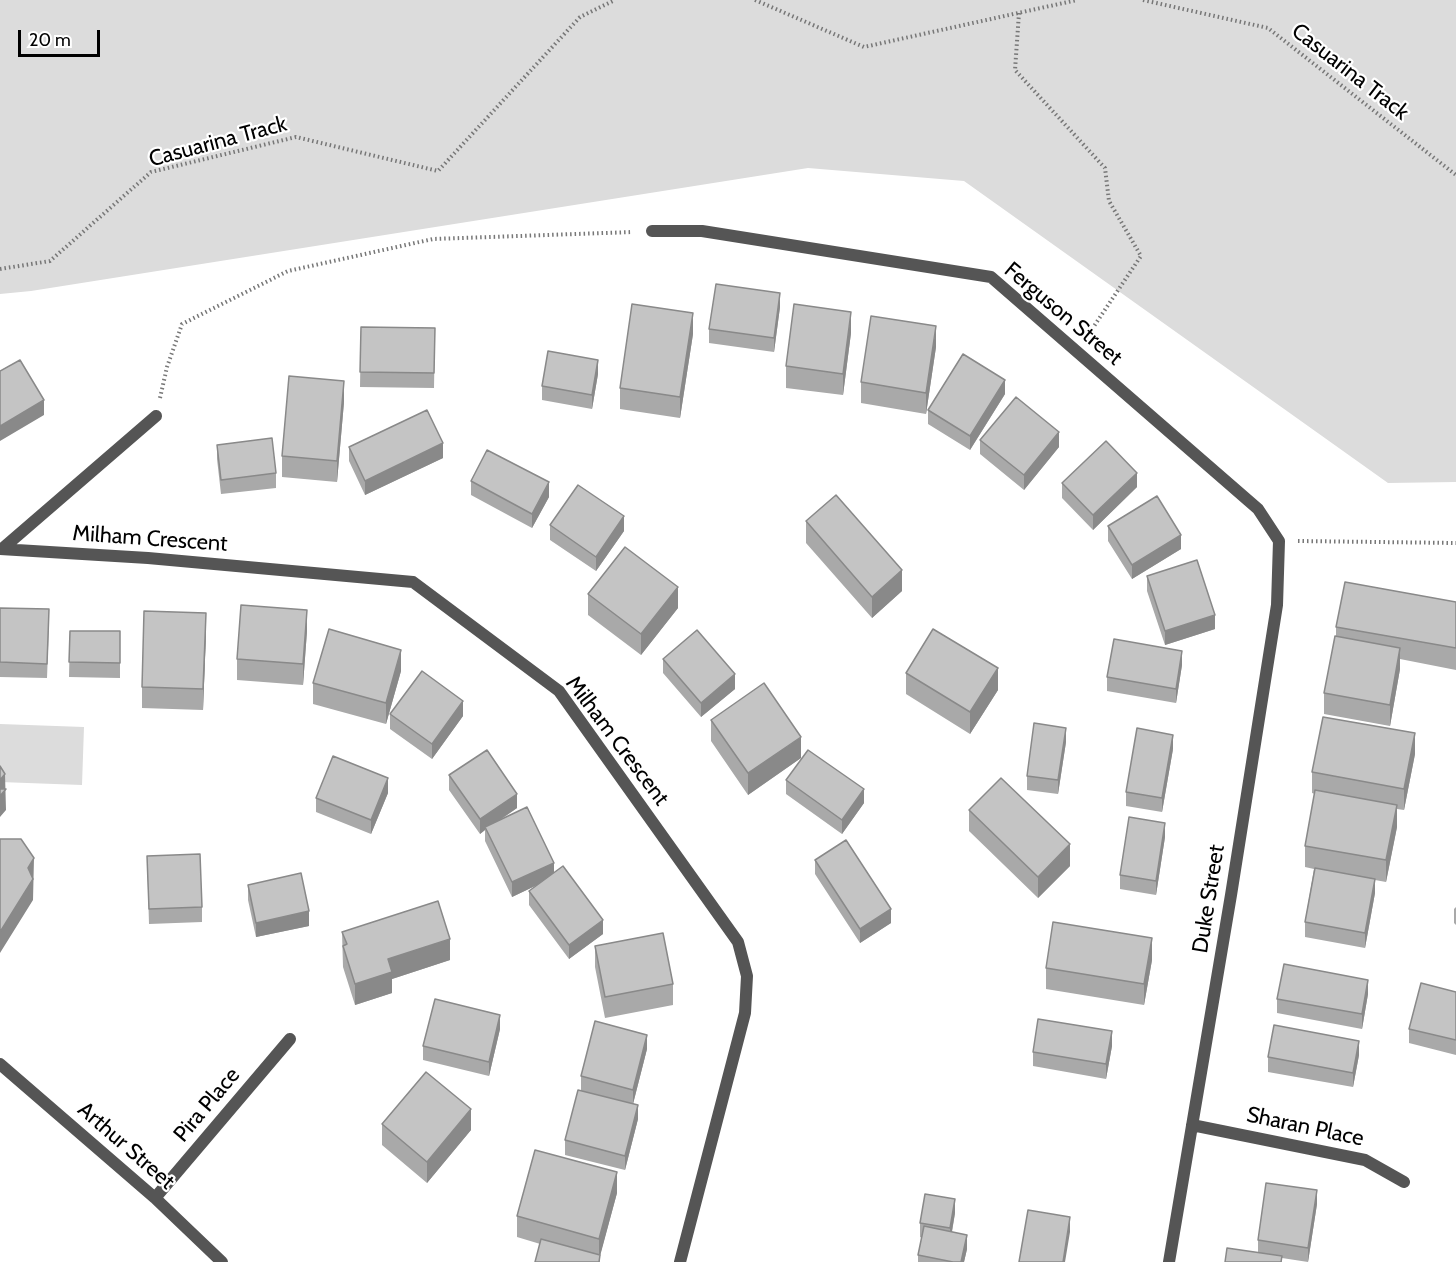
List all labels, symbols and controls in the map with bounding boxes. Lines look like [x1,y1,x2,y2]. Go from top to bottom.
scale bar [21,18,104,56]
street label: Casuarina Track [1286,18,1414,126]
text: 20 m [29,29,71,51]
street label: Casuarina Track [146,111,290,173]
street label: Ferguson Street [999,257,1127,371]
street label: Milham Crescent [72,520,228,558]
street label: Milham Crescent [560,671,674,811]
street label: Duke Street [1187,843,1231,955]
street label: Pira Place [168,1063,246,1147]
street label: Arthur Street [72,1097,180,1195]
street label: Sharan Place [1244,1102,1366,1152]

